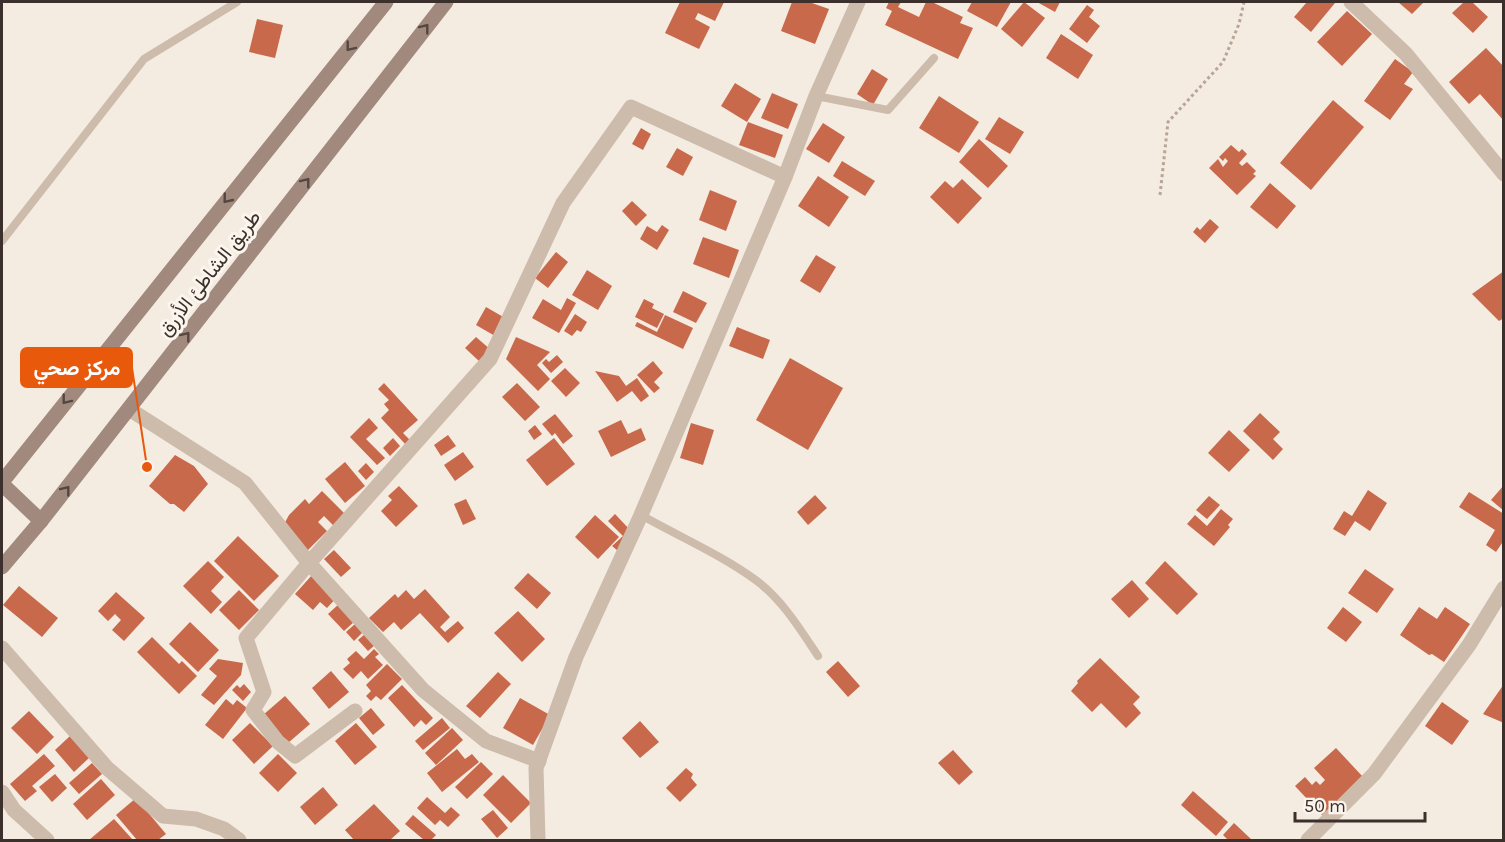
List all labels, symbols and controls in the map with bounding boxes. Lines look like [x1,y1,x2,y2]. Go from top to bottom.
one-way arrow [418,24,429,35]
one-way arrow [347,41,358,52]
one-way arrow [298,178,309,189]
one-way arrow [223,192,234,203]
street label: طريق الشاطئ الأزرق [153,206,266,341]
one-way arrow [178,332,189,343]
callout: مركز صحي [21,348,132,387]
text: مركز صحي [34,356,120,385]
one-way arrow [63,394,74,405]
one-way arrow [58,486,69,497]
scale bar [1295,785,1426,823]
text: 50 m [1304,795,1346,817]

